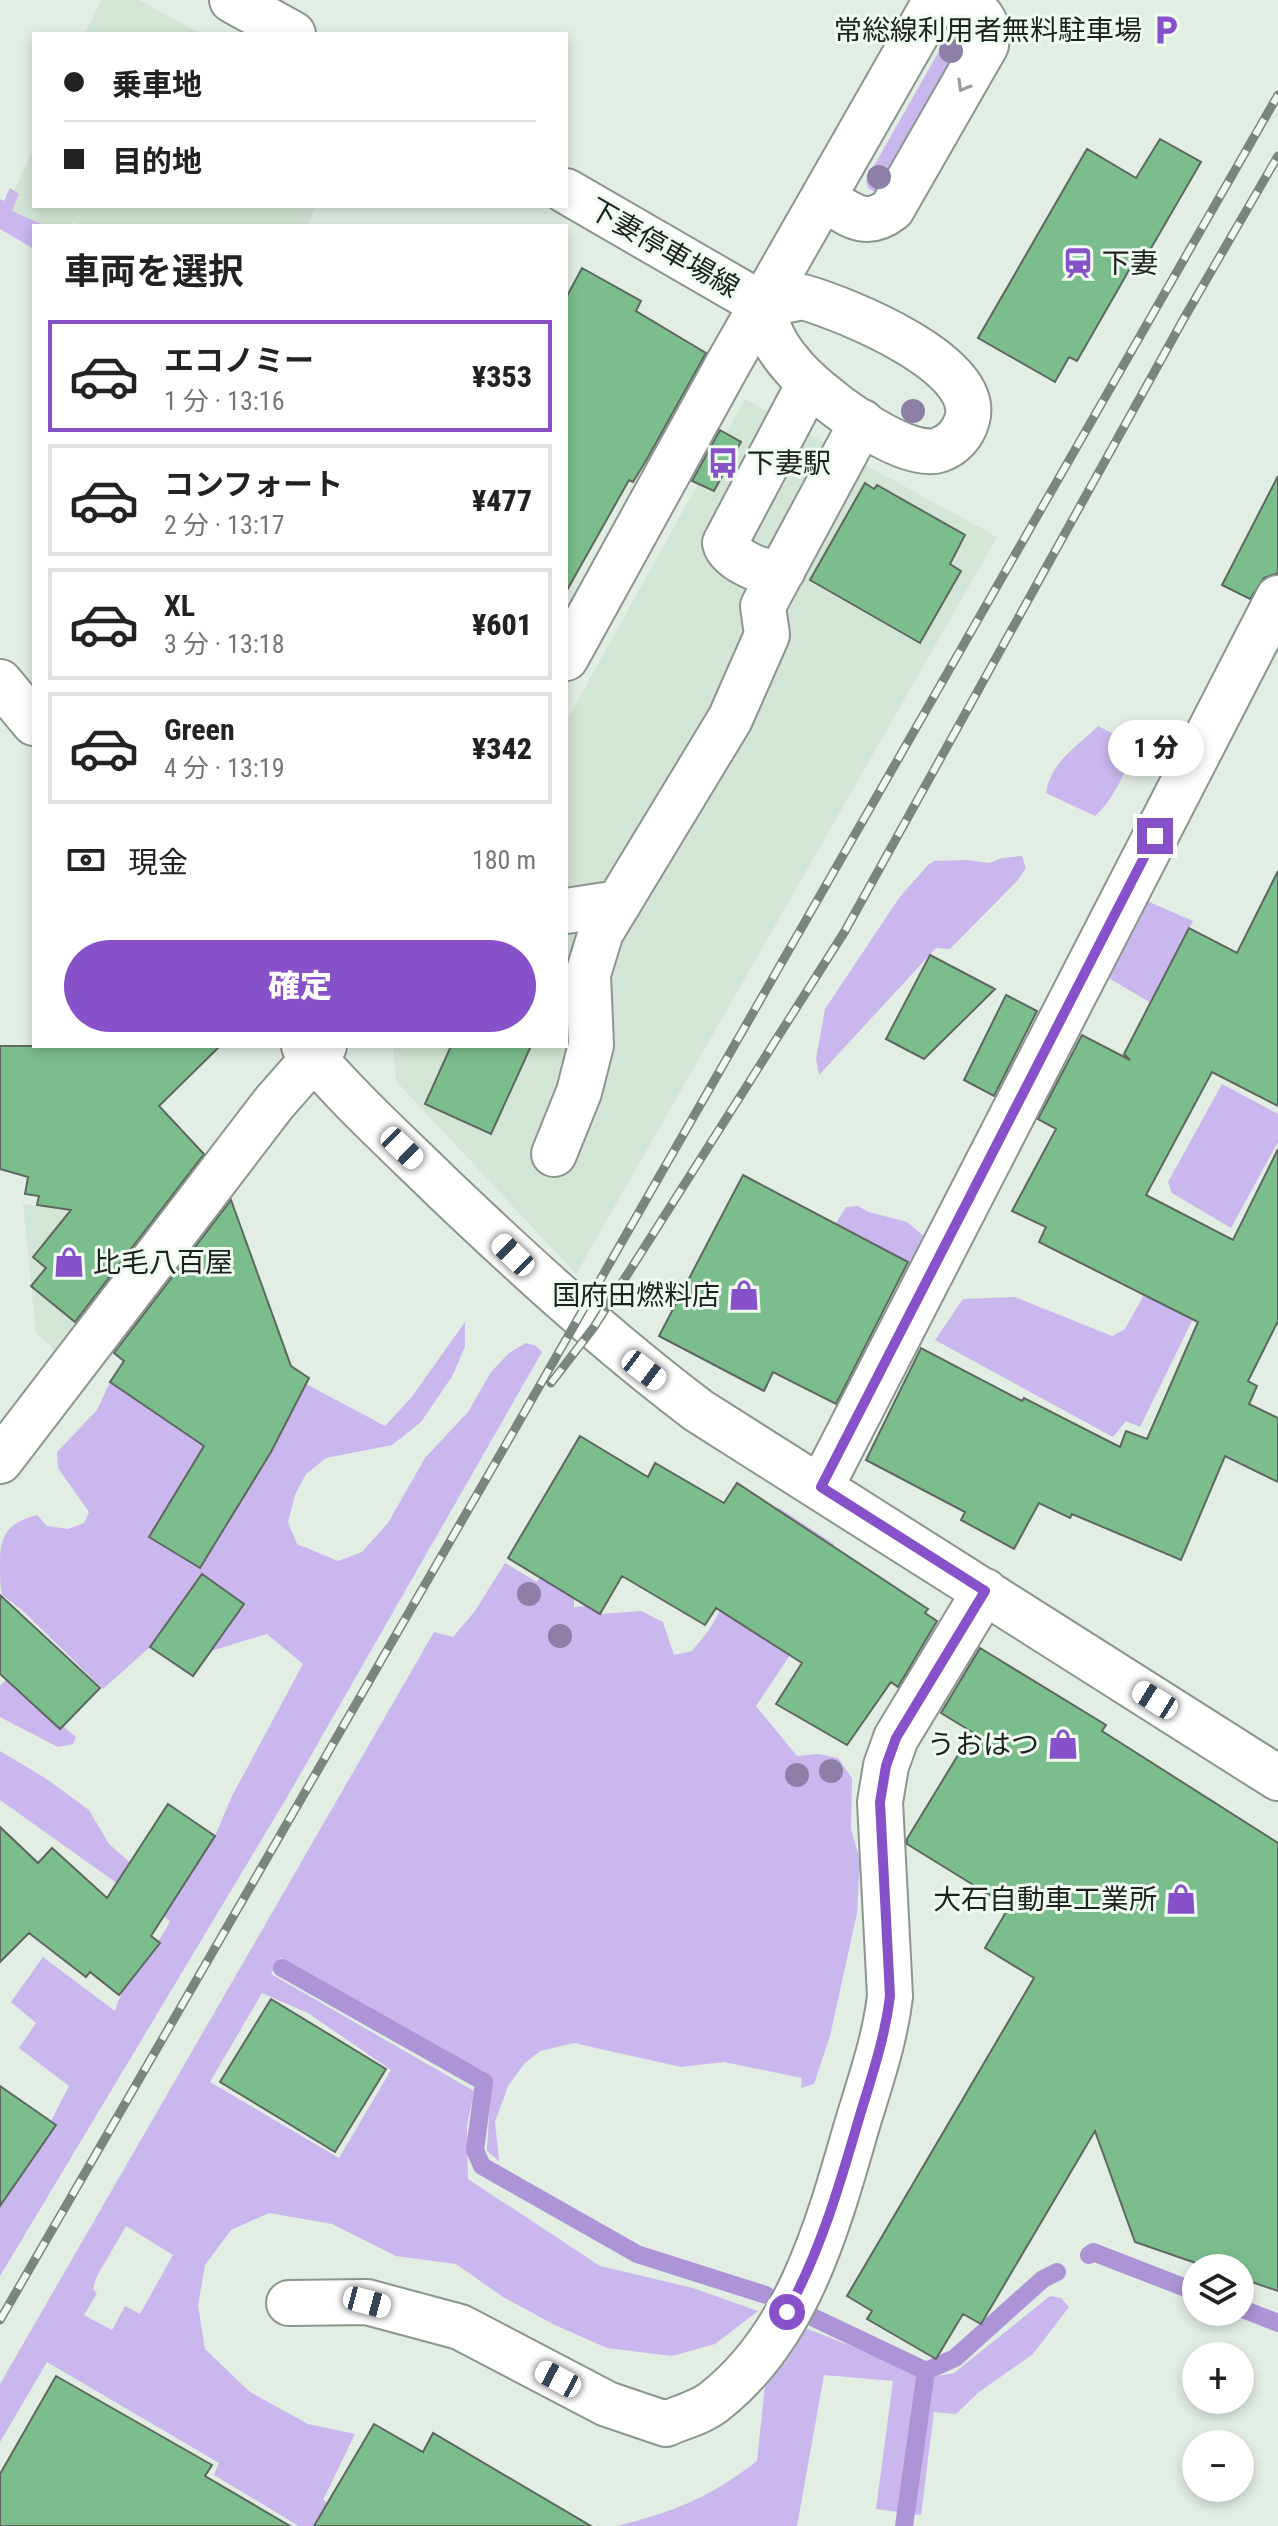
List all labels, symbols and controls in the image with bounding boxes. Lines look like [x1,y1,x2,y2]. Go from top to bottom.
parking icon: 常総線利用者無料駐車場 [1149,13,1183,47]
place label: 常総線利用者無料駐車場 [834,14,1142,47]
text: 乗車地 [112,67,202,102]
one-way arrow [957,77,973,91]
text: 目的地 [112,144,202,179]
street label: 下妻停車場線 [583,192,745,304]
station icon: 下妻 [1061,246,1095,280]
place label: 下妻 [1102,247,1158,280]
text: 車両を選択 [64,251,244,293]
icon: car [68,340,140,412]
text: エコノミー [164,343,314,378]
text: ¥353 [472,359,532,394]
text: 1 分 · 13:16 [164,386,284,416]
bus stop icon: 下妻駅 [706,446,740,480]
place label: 下妻駅 [747,447,831,480]
icon: car [68,464,140,536]
text: コンフォート [164,467,343,502]
text: ¥477 [472,483,532,518]
text: 2 分 · 13:17 [164,510,284,540]
icon: car [68,588,140,660]
text: XL [164,588,195,623]
text: ¥601 [472,607,532,642]
text: 3 分 · 13:18 [164,629,284,659]
icon: car [68,712,140,784]
text: Green [164,712,235,747]
callout: 1 分 [1107,720,1203,776]
text: ¥342 [472,731,532,766]
text: 1 分 [1133,733,1179,763]
text: 4 分 · 13:19 [164,753,284,783]
route end [1137,818,1173,854]
icon: cash [64,838,108,882]
text: 現金 [128,845,188,880]
text: 180 m [472,845,536,875]
button: 確定 [64,940,536,1032]
car [376,1123,428,1173]
car [487,1230,539,1280]
shop icon: 比毛八百屋 [52,1245,86,1279]
place label: 比毛八百屋 [93,1246,233,1279]
shop icon: 国府田燃料店 [727,1278,761,1312]
place label: 国府田燃料店 [552,1279,720,1312]
car [618,1346,670,1394]
car [1128,1677,1182,1723]
shop icon: うおはつ [1046,1727,1080,1761]
place label: うおはつ [927,1728,1039,1761]
shop icon: 大石自動車工業所 [1164,1882,1198,1916]
place label: 大石自動車工業所 [933,1883,1157,1916]
map controls [1182,2254,1254,2502]
button: layers [1182,2254,1254,2326]
car [341,2284,393,2320]
route start [769,2294,805,2330]
button: + [1182,2342,1254,2414]
car [531,2357,585,2401]
button: − [1182,2430,1254,2502]

